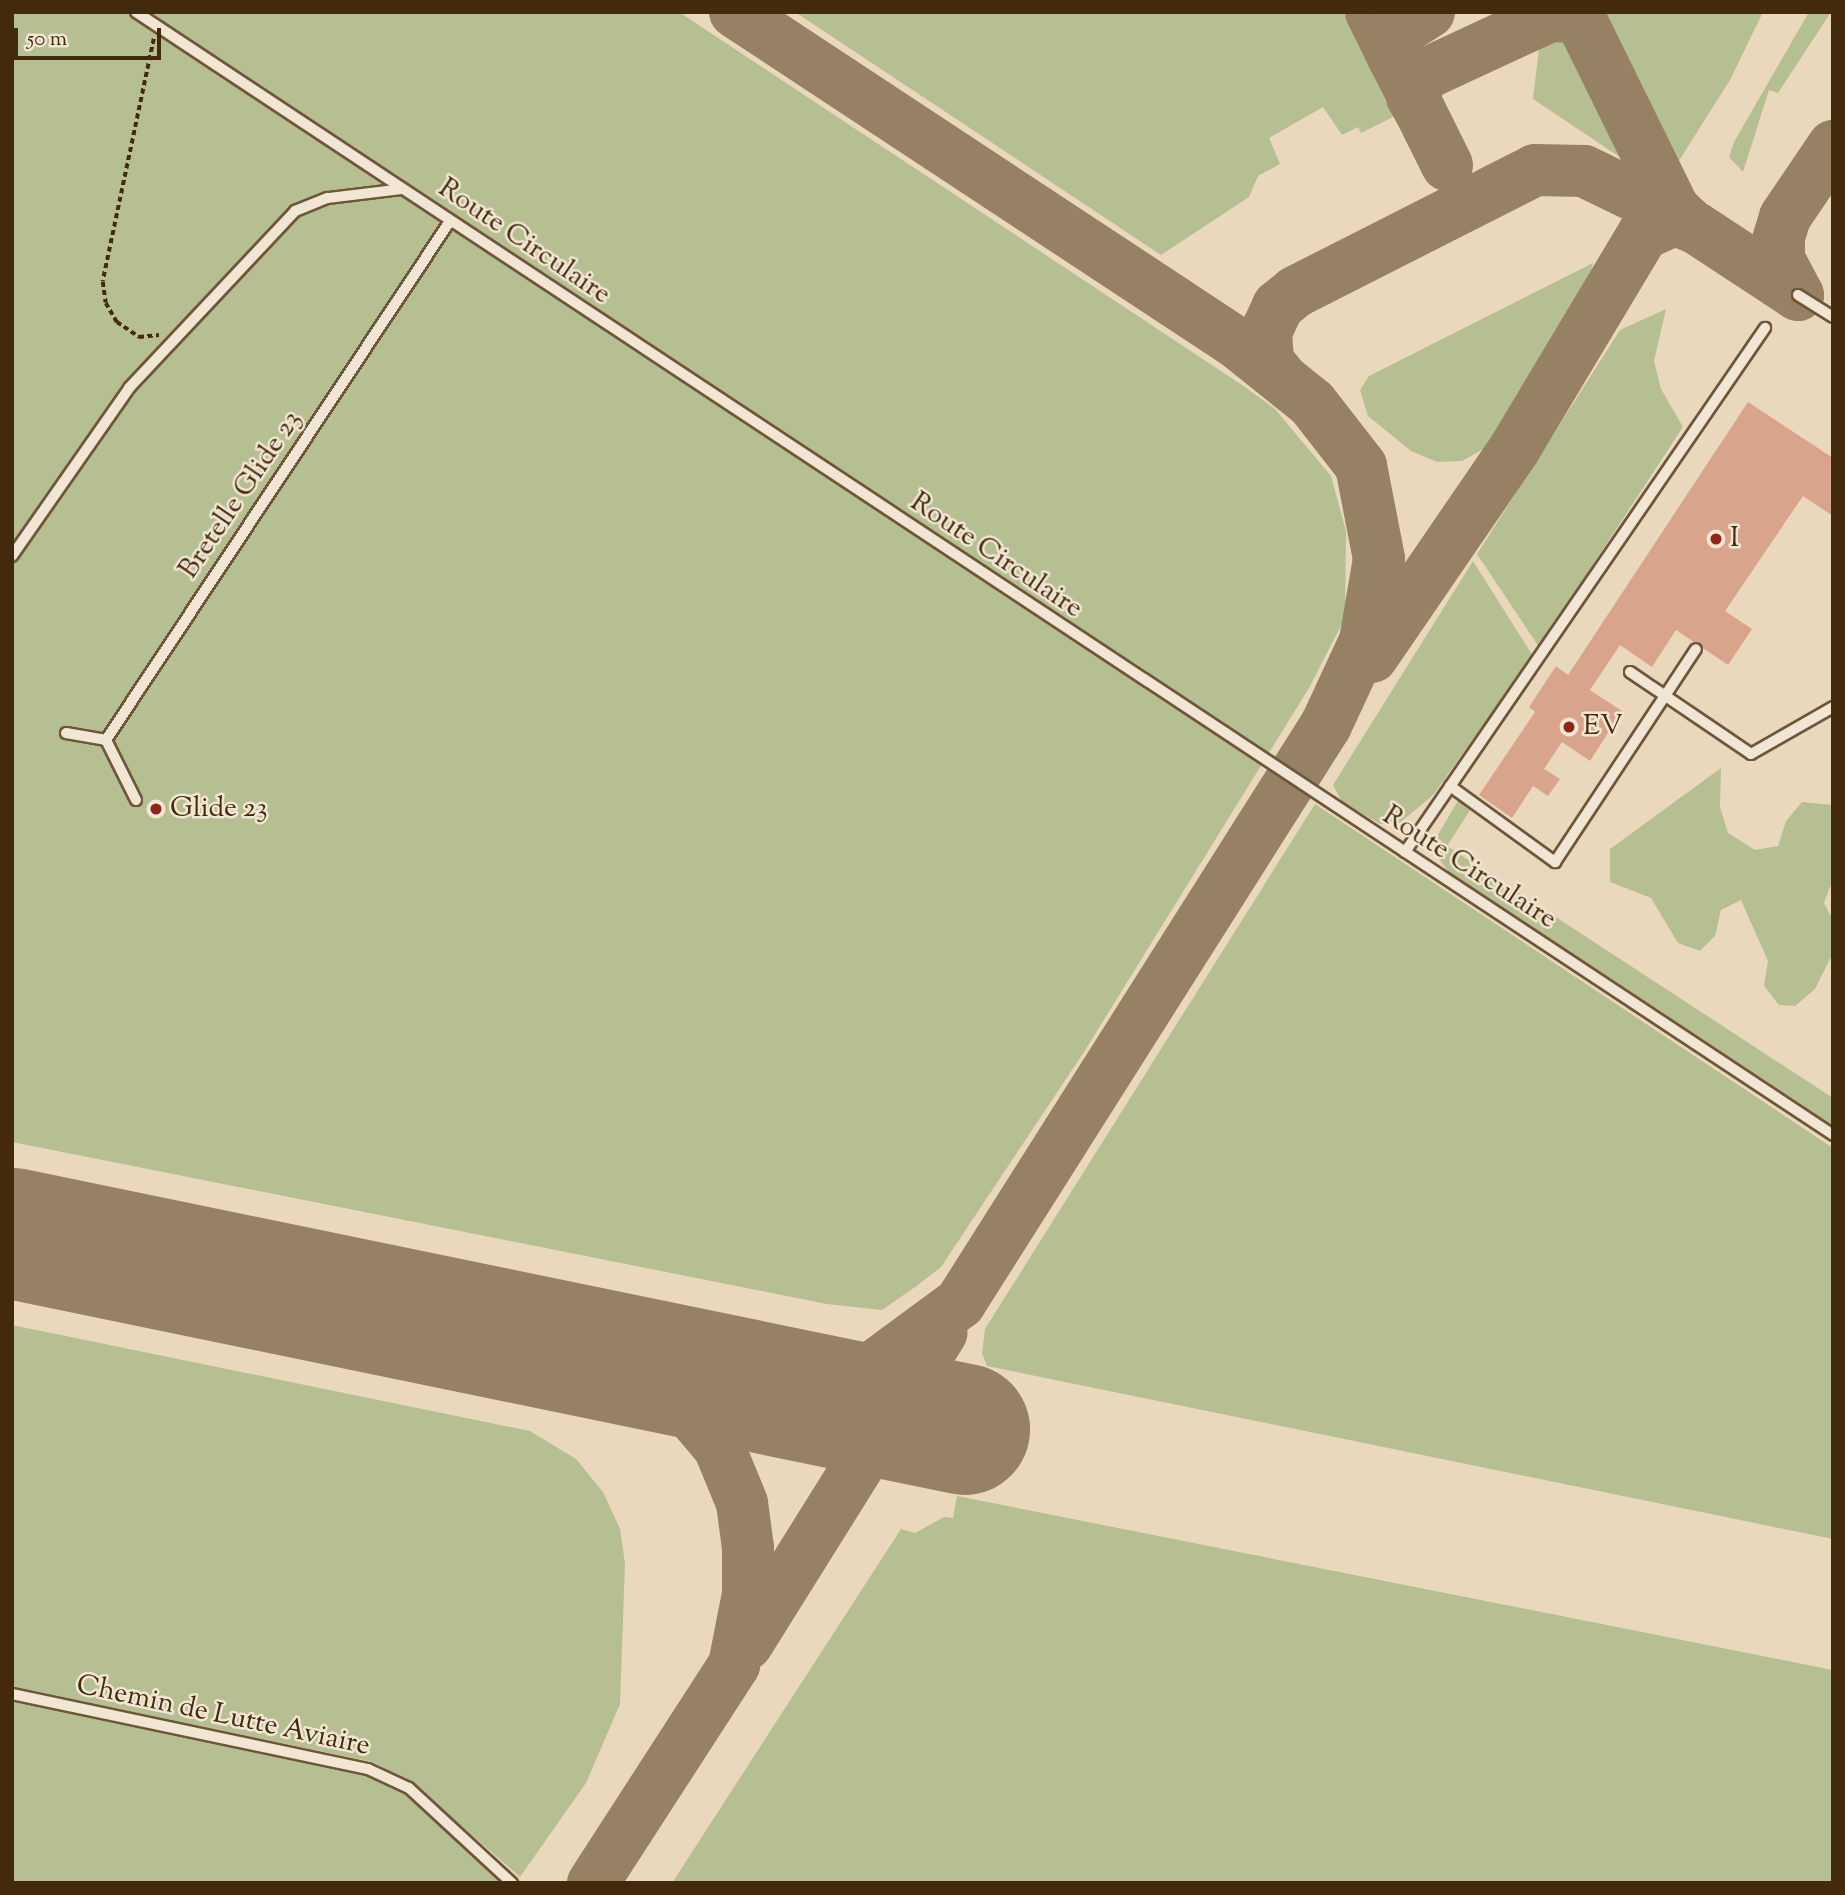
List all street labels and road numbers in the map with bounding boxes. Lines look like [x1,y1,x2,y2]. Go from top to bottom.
street label: Route Circulaire [431,172,617,312]
street label: Bretelle Glide 23 [172,405,310,585]
street label: Route Circulaire [903,486,1089,626]
street label: Route Circulaire [1376,799,1562,937]
street label: Chemin de Lutte Aviaire [73,1668,373,1764]

